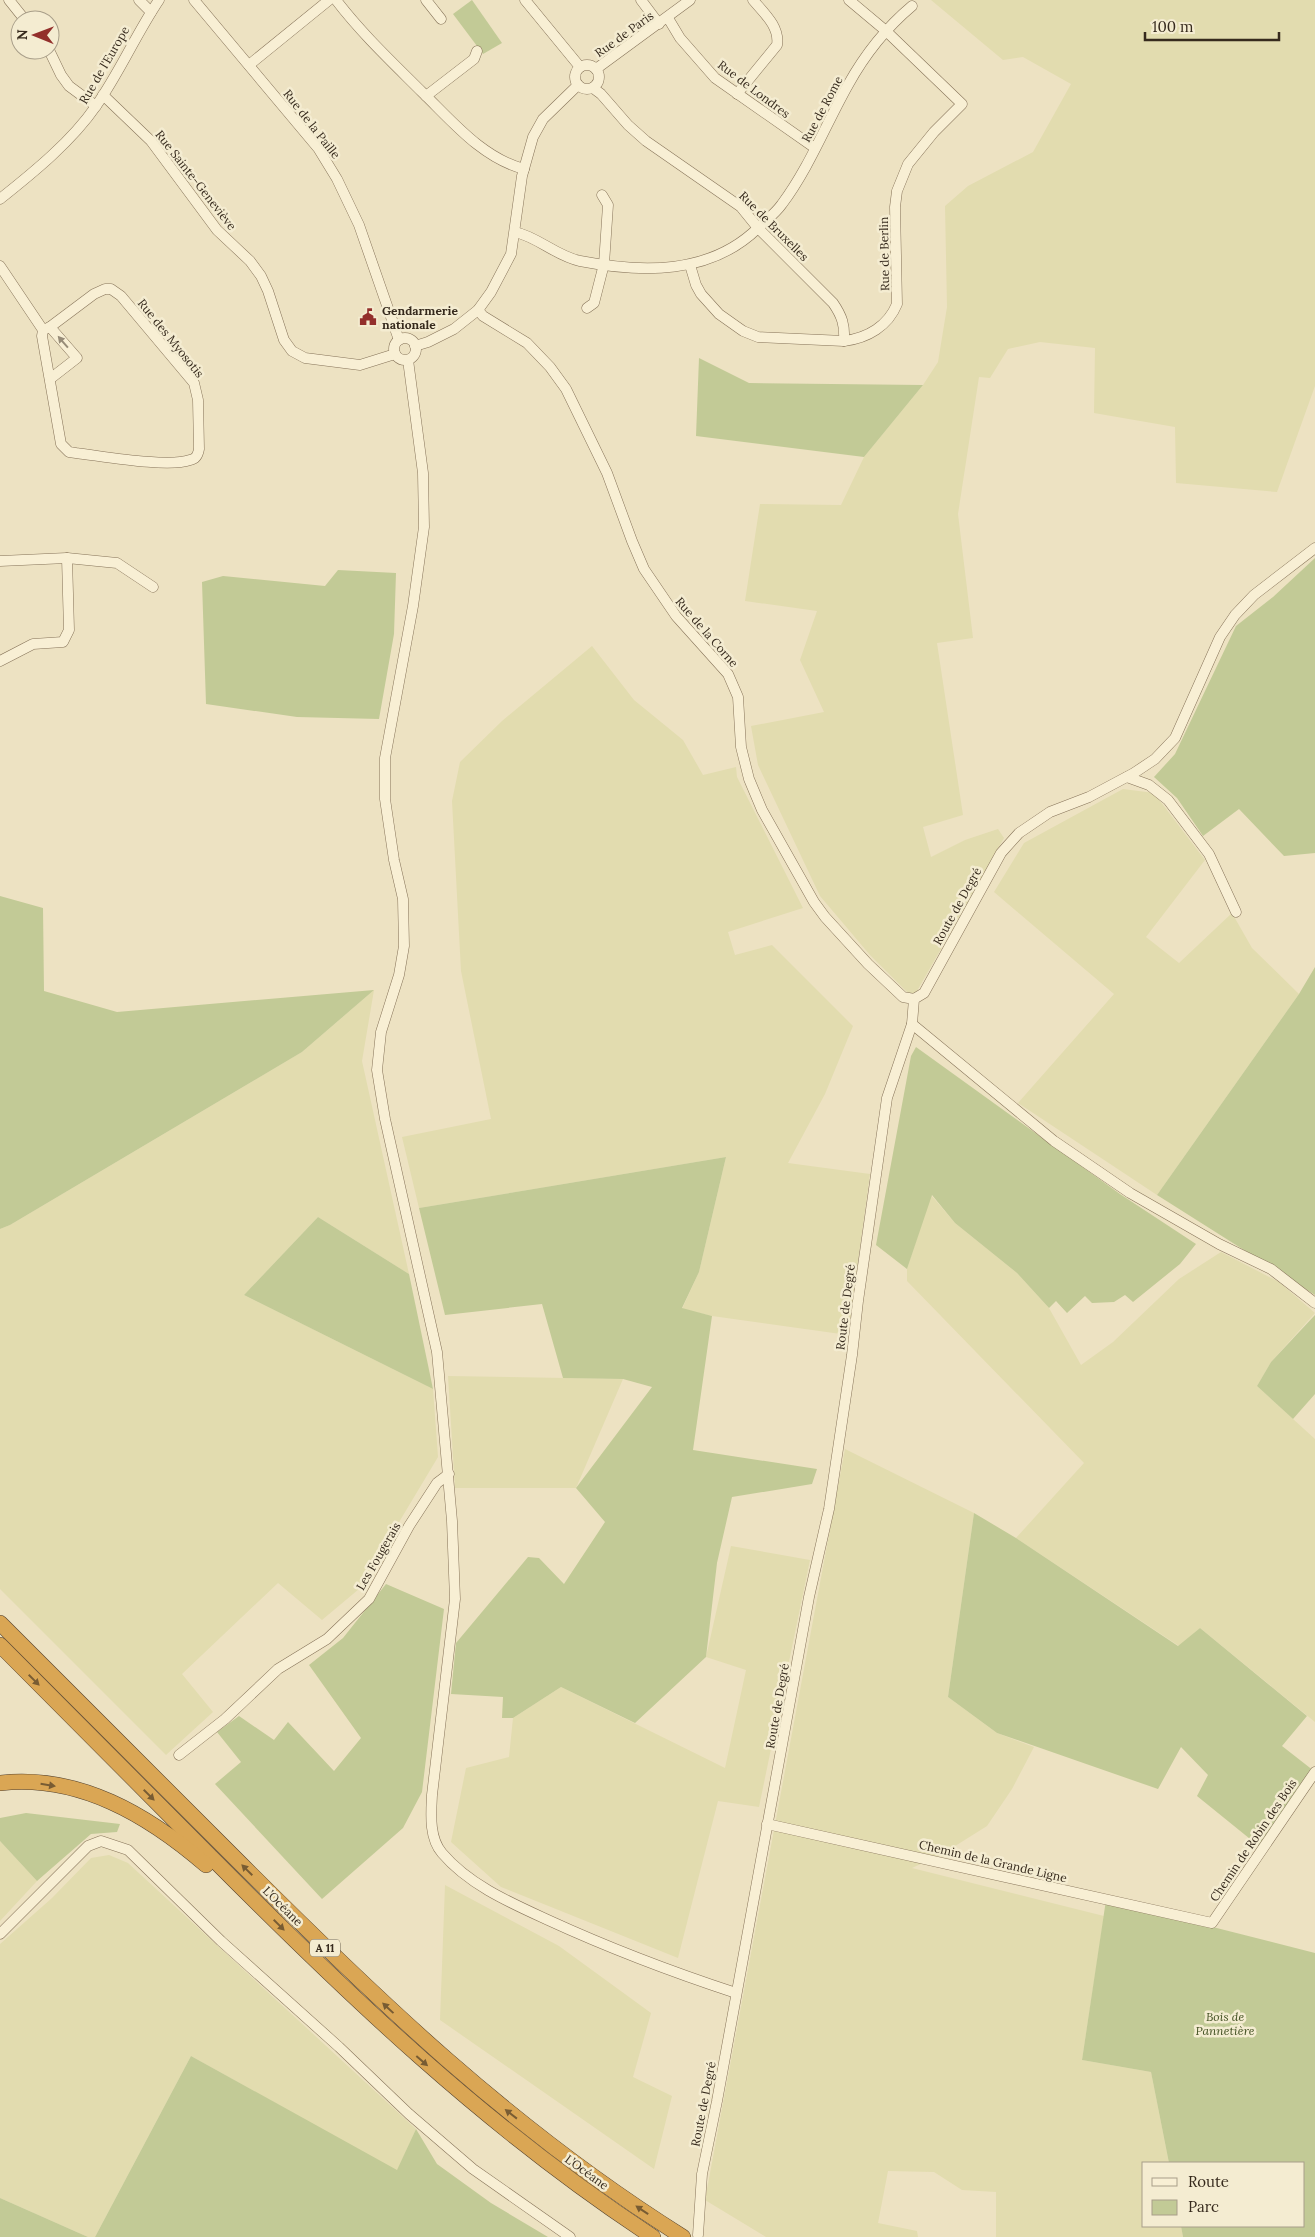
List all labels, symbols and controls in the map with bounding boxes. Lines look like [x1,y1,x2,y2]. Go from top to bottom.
street label: Rue de Paris [592,7,657,60]
north arrow [10,10,60,60]
scale bar [1145,10,1279,42]
text: 100 m [1152,17,1193,36]
street label: Rue de l'Europe [76,23,133,107]
text: N [13,29,31,40]
street label: Rue de Londres [715,57,794,121]
street label: Rue de Rome [798,73,846,145]
street label: Rue de la Paille [280,86,344,162]
street label: Rue Sainte-Geneviève [152,127,240,233]
street label: Rue de Bruxelles [736,188,812,264]
street label: Rue de Berlin [876,217,892,291]
street label: Rue des Myosotis [135,296,208,381]
place label: Gendarmerie nationale [382,303,459,332]
public building icon: Gendarmerie nationale [358,307,378,327]
one-way arrow [57,337,69,349]
street label: Rue de la Corne [672,594,742,671]
street label: Route de Degré [929,864,985,947]
street label: Route de Degré [832,1263,858,1351]
street label: Les Fougerais [352,1519,404,1593]
street label: Route de Degré [762,1662,792,1750]
one-way arrow [28,1674,40,1686]
street label: Chemin de Robin des Bois [1206,1776,1300,1904]
one-way arrow [41,1781,57,1789]
one-way arrow [143,1789,155,1801]
street label: Chemin de la Grande Ligne [918,1837,1069,1885]
one-way arrow [241,1864,253,1876]
street label: L’Océane [260,1883,306,1929]
one-way arrow [273,1919,285,1931]
road number: A 11 [310,1940,340,1956]
one-way arrow [382,2002,394,2014]
park label: Bois de Pannetière [1195,2009,1255,2038]
one-way arrow [416,2055,428,2067]
street label: Route de Degré [687,2060,719,2148]
one-way arrow [505,2109,518,2120]
street label: L’Océane [562,2151,612,2193]
legend [1142,2162,1305,2227]
text: Route [1188,2172,1229,2191]
text: Parc [1188,2197,1219,2216]
one-way arrow [635,2205,649,2215]

